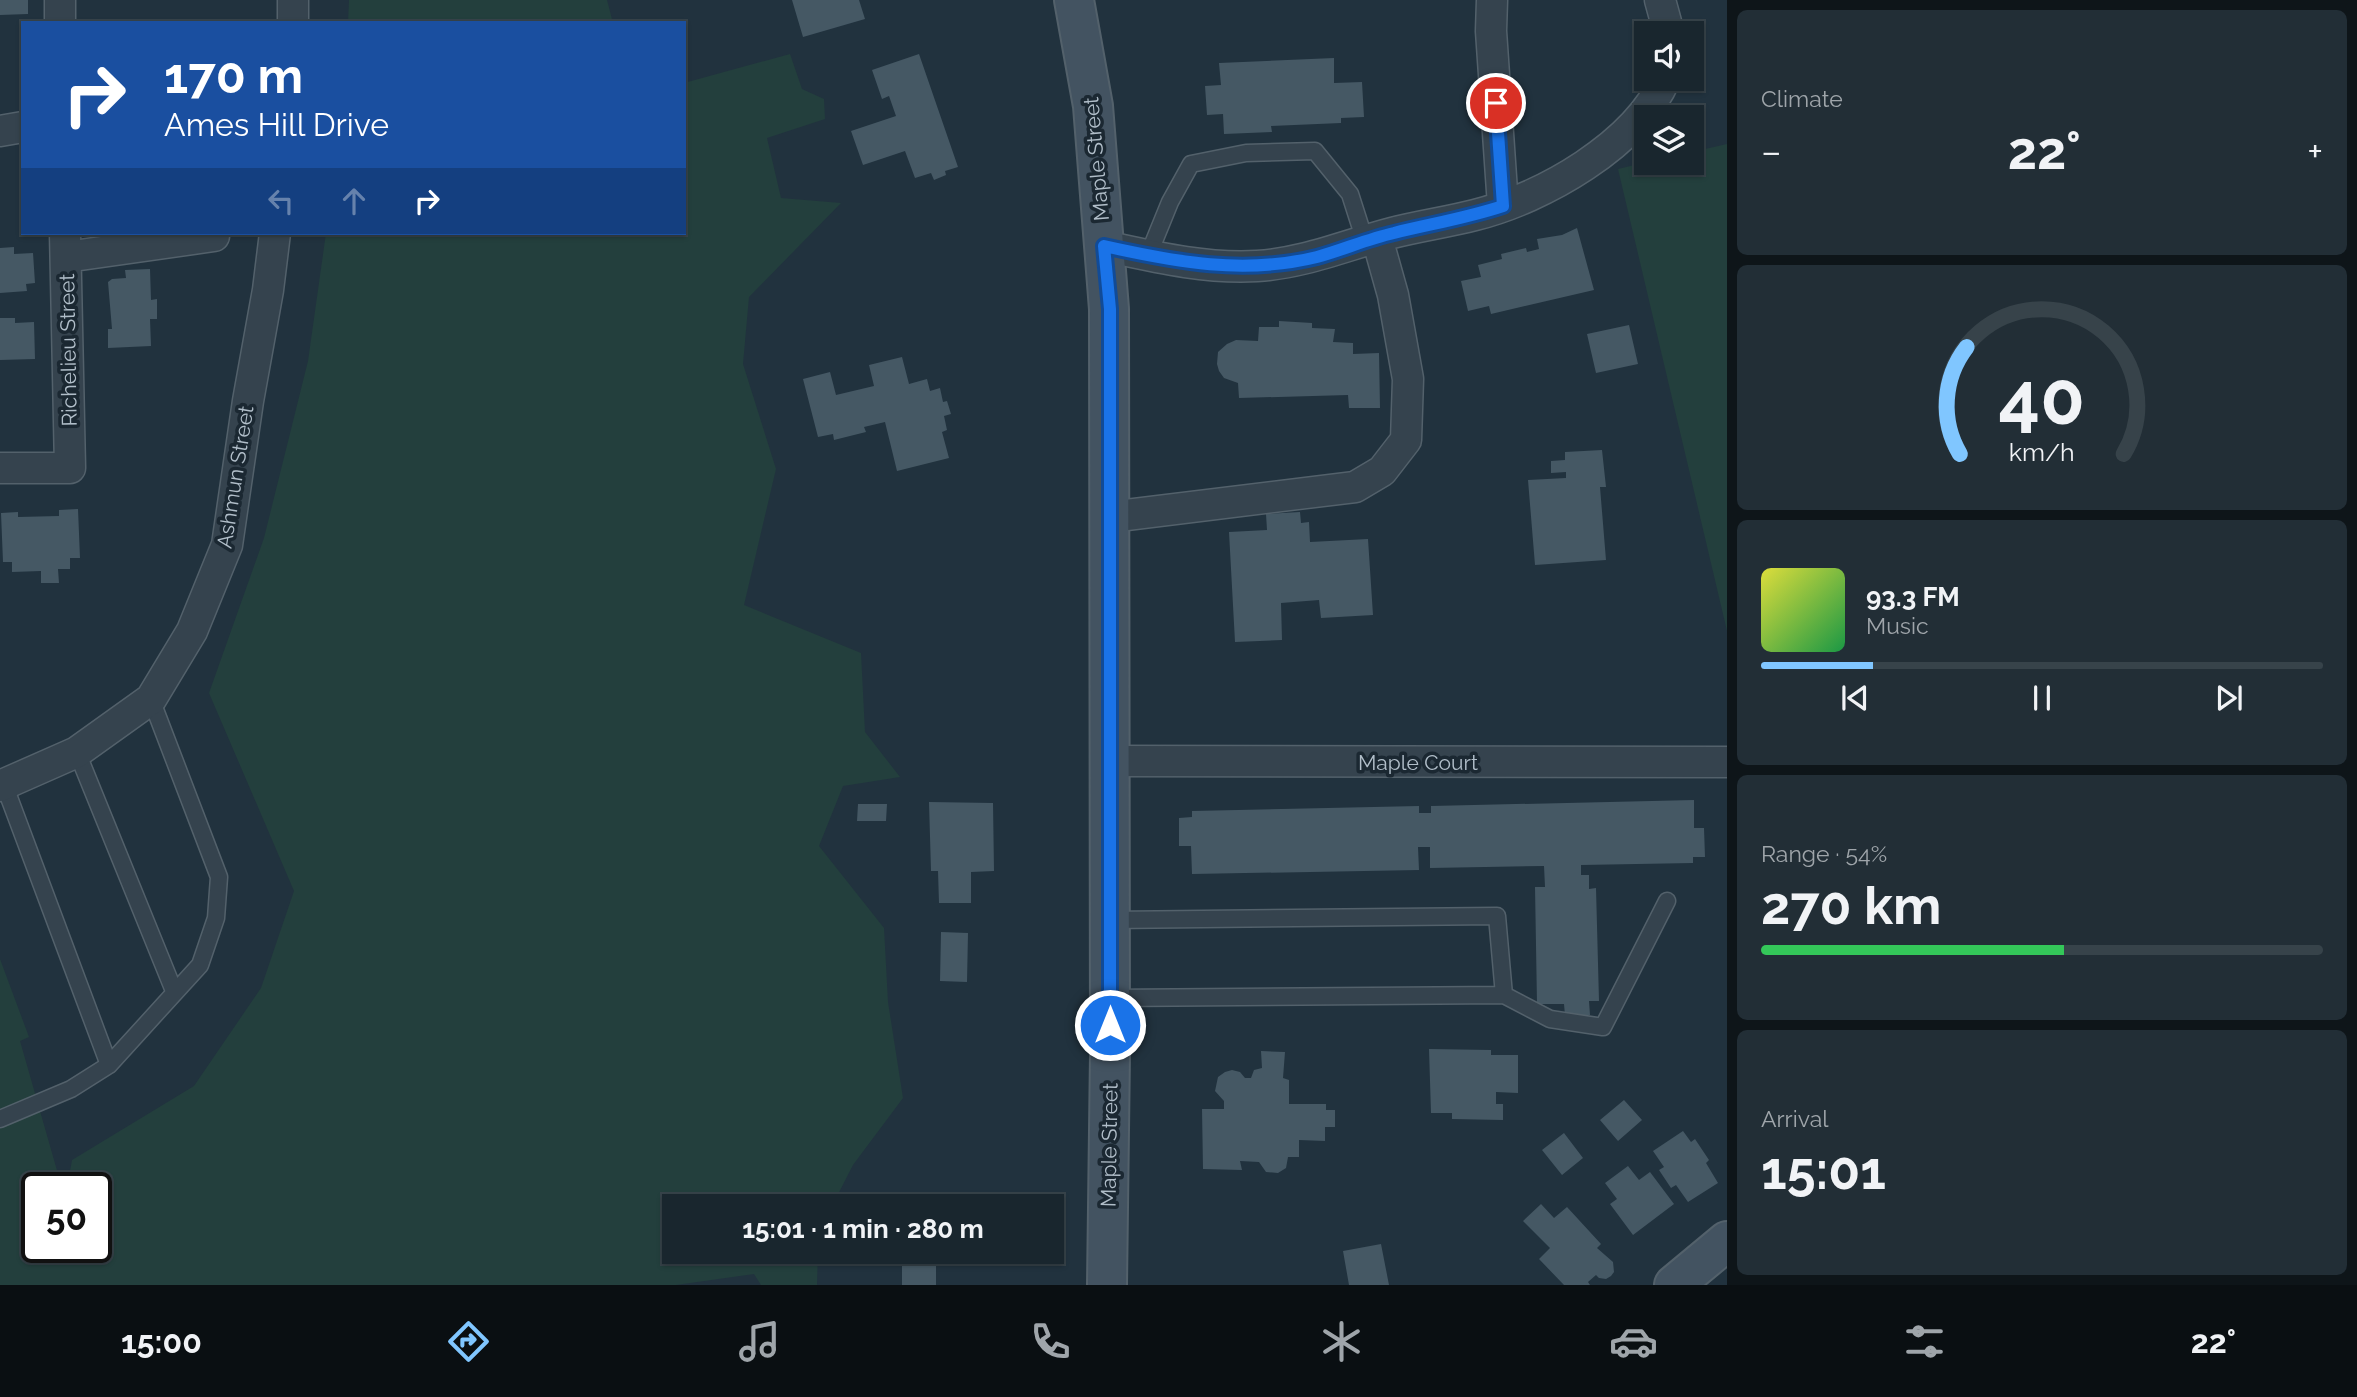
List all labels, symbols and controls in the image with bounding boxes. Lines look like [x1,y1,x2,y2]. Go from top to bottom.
map controls [1634,21,1704,175]
button: sound [1634,21,1704,91]
text: 170 m [164,47,303,104]
icon: right [49,49,140,140]
pin [1466,73,1526,133]
icon: arrive [1477,84,1515,122]
text: Climate [1761,85,1843,112]
street label: Maple Street [1078,96,1114,222]
button: layers [1634,105,1704,175]
text: Ames Hill Drive [164,106,389,143]
text: 22° [2008,120,2081,181]
text: − [1761,129,1781,174]
text: + [2307,129,2323,174]
icon: left [262,182,300,220]
icon: ahead [335,182,373,220]
icon: right [408,182,446,220]
street label: Richelieu Street [54,273,82,427]
text: 40 [1999,356,2085,441]
street label: Ashmun Street [211,404,259,550]
text: km/h [2009,436,2075,466]
text: 93.3 FM [1866,582,1960,612]
text: Music [1866,612,1929,639]
icon: previous [1836,679,1874,717]
icon: pause [2023,679,2061,717]
icon: next [2210,679,2248,717]
street label: Maple Court [1358,750,1478,775]
text: Range · 54% [1761,840,1887,867]
text: 270 km [1761,875,1941,936]
position arrow [1073,988,1147,1062]
street label: Maple Street [1095,1083,1123,1207]
text: Arrival [1761,1105,1828,1132]
text: 15:01 [1761,1140,1886,1201]
speed limit sign: 50 [21,1172,112,1263]
text: 15:01 · 1 min · 280 m [742,1214,984,1244]
icon: directions [444,1317,493,1366]
icon: music [735,1317,784,1366]
icon: phone [1026,1317,1075,1366]
icon: climate [1317,1317,1366,1366]
icon: car [1609,1317,1658,1366]
icon: filters [1900,1317,1949,1366]
text: 15:00 [121,1323,202,1360]
text: 22° [2191,1323,2236,1360]

